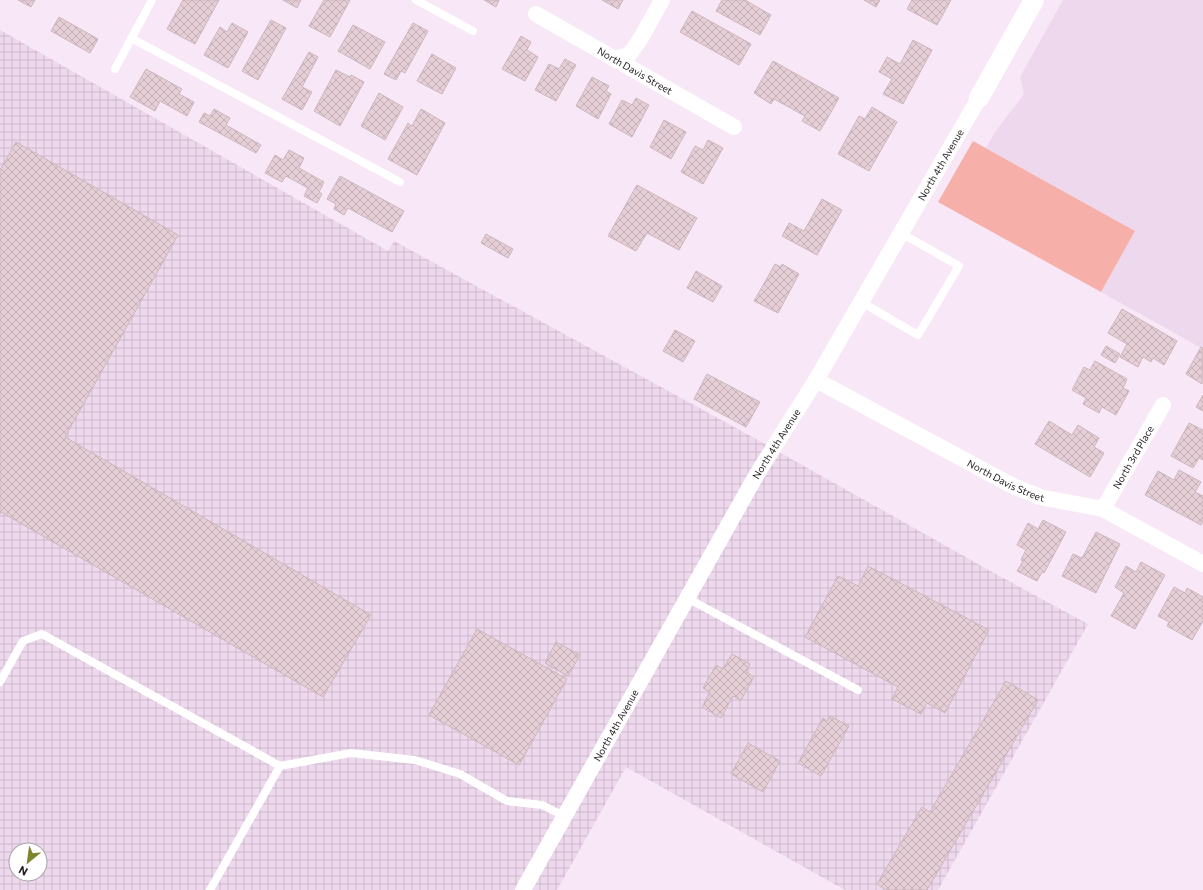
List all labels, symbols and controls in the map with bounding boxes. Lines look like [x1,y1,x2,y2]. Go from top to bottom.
street label: North Davis Street [595,44,675,97]
street label: North 4th Avenue [915,127,966,202]
street label: North 4th Avenue [750,406,802,481]
street label: North 3rd Place [1110,423,1156,491]
street label: North Davis Street [965,457,1045,504]
street label: North 4th Avenue [591,687,641,763]
north arrow [8,842,48,882]
text: N [16,863,30,879]

